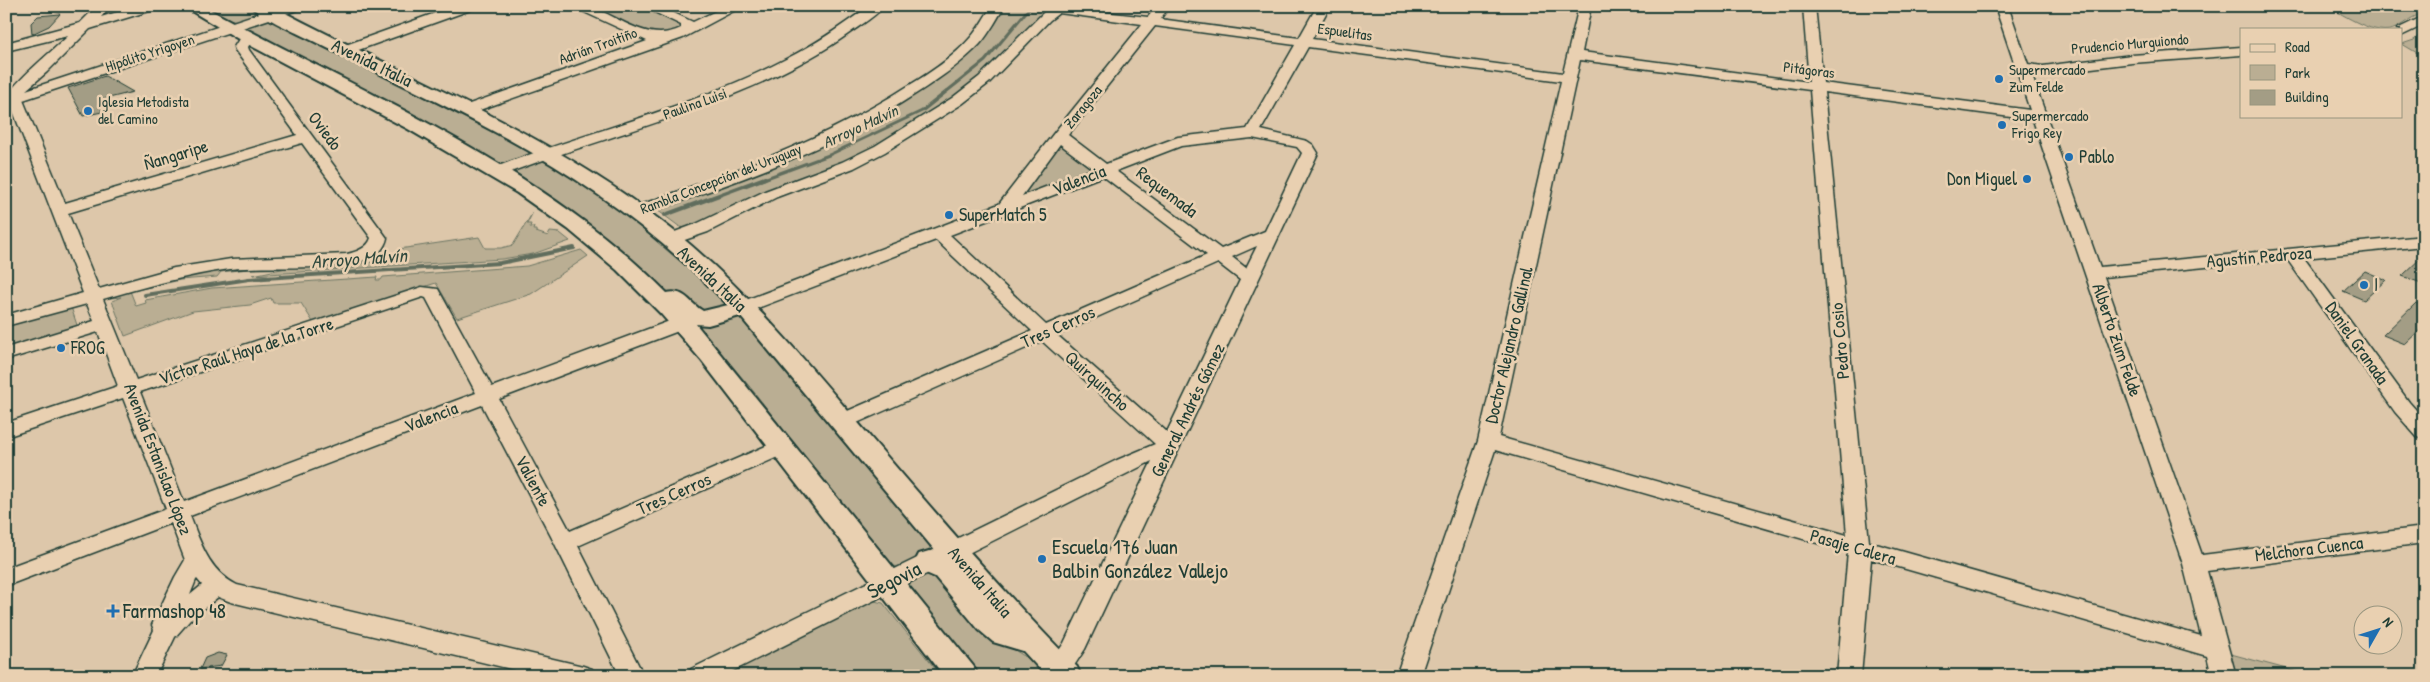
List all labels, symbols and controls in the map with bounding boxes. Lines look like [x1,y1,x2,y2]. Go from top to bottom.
street label: Espuelitas [1316,17,1374,46]
street label: Adrián Troitiño [556,22,640,69]
street label: Hipólito Yrigoyen [103,28,197,77]
street label: Prudencio Murguiondo [2070,28,2190,59]
legend [2240,28,2402,118]
street label: Avenida Italia [328,32,417,93]
text: Road [2285,36,2310,57]
street label: Pitágoras [1782,56,1836,83]
place label: Supermercado Zum Felde [2009,59,2086,97]
text: Park [2285,62,2310,83]
marker: Supermercado Zum Felde [1993,73,2005,85]
street label: Zaragoza [1059,80,1107,133]
street label: Paulina Luisi [660,82,730,125]
text: Building [2285,86,2329,107]
place label: Iglesia Metodista del Camino [98,91,189,129]
water label: Arroyo Malvín [819,98,903,153]
marker: Iglesia Metodista del Camino [82,105,94,117]
place label: Supermercado Frigo Rey [2011,105,2089,143]
street label: Oviedo [303,106,348,155]
marker: Supermercado Frigo Rey [1996,119,2008,131]
street label: Ñangaripe [141,133,211,176]
street label: Rambla Concepción del Uruguay [637,138,805,219]
place label: Pablo [2079,144,2114,169]
marker: Pablo [2063,151,2075,163]
street label: Valencia [1049,158,1109,201]
street label: Requemada [1131,160,1203,223]
place label: Don Miguel [1947,166,2017,191]
marker: Don Miguel [2021,173,2033,185]
place label: SuperMatch 5 [959,202,1047,227]
marker: SuperMatch 5 [943,209,955,221]
street label: Agustín Pedroza [2205,239,2312,274]
street label: Avenida Italia [672,240,753,317]
water label: Arroyo Malvín [310,242,409,274]
street label: Doctor Alejandro Gallinal [1478,264,1539,426]
place label: I [2374,272,2378,297]
marker: I [2358,279,2370,291]
street label: Alberto Zum Felde [2086,280,2149,400]
street label: Daniel Granada [2320,296,2395,389]
street label: Tres Cerros [1017,299,1099,354]
street label: Pedro Cosio [1824,302,1855,380]
street label: Víctor Raúl Haya de la Torre [155,310,336,391]
place label: FROG [70,335,105,360]
street label: General Andrés Gómez [1144,338,1231,481]
marker: FROG [55,342,67,354]
street label: Quirquincho [1059,345,1135,416]
street label: Avenida Estanislao López [118,379,199,539]
street label: Valencia [401,395,461,438]
street label: Valiente [510,451,557,511]
street label: Tres Cerros [633,466,715,521]
street label: Pasaje Calera [1807,522,1899,571]
street label: Melchora Cuenca [2253,529,2365,568]
place label: Escuela 176 Juan Balbin González Vallejo [1052,532,1228,585]
street label: Avenida Italia [942,541,1018,623]
marker: Escuela 176 Juan Balbin González Vallejo [1036,553,1048,565]
street label: Segovia [862,554,926,605]
place label: Farmashop 48 [122,596,226,625]
north arrow [2352,604,2402,654]
marker: Farmashop 48 [107,605,119,617]
text: N [2379,613,2399,631]

